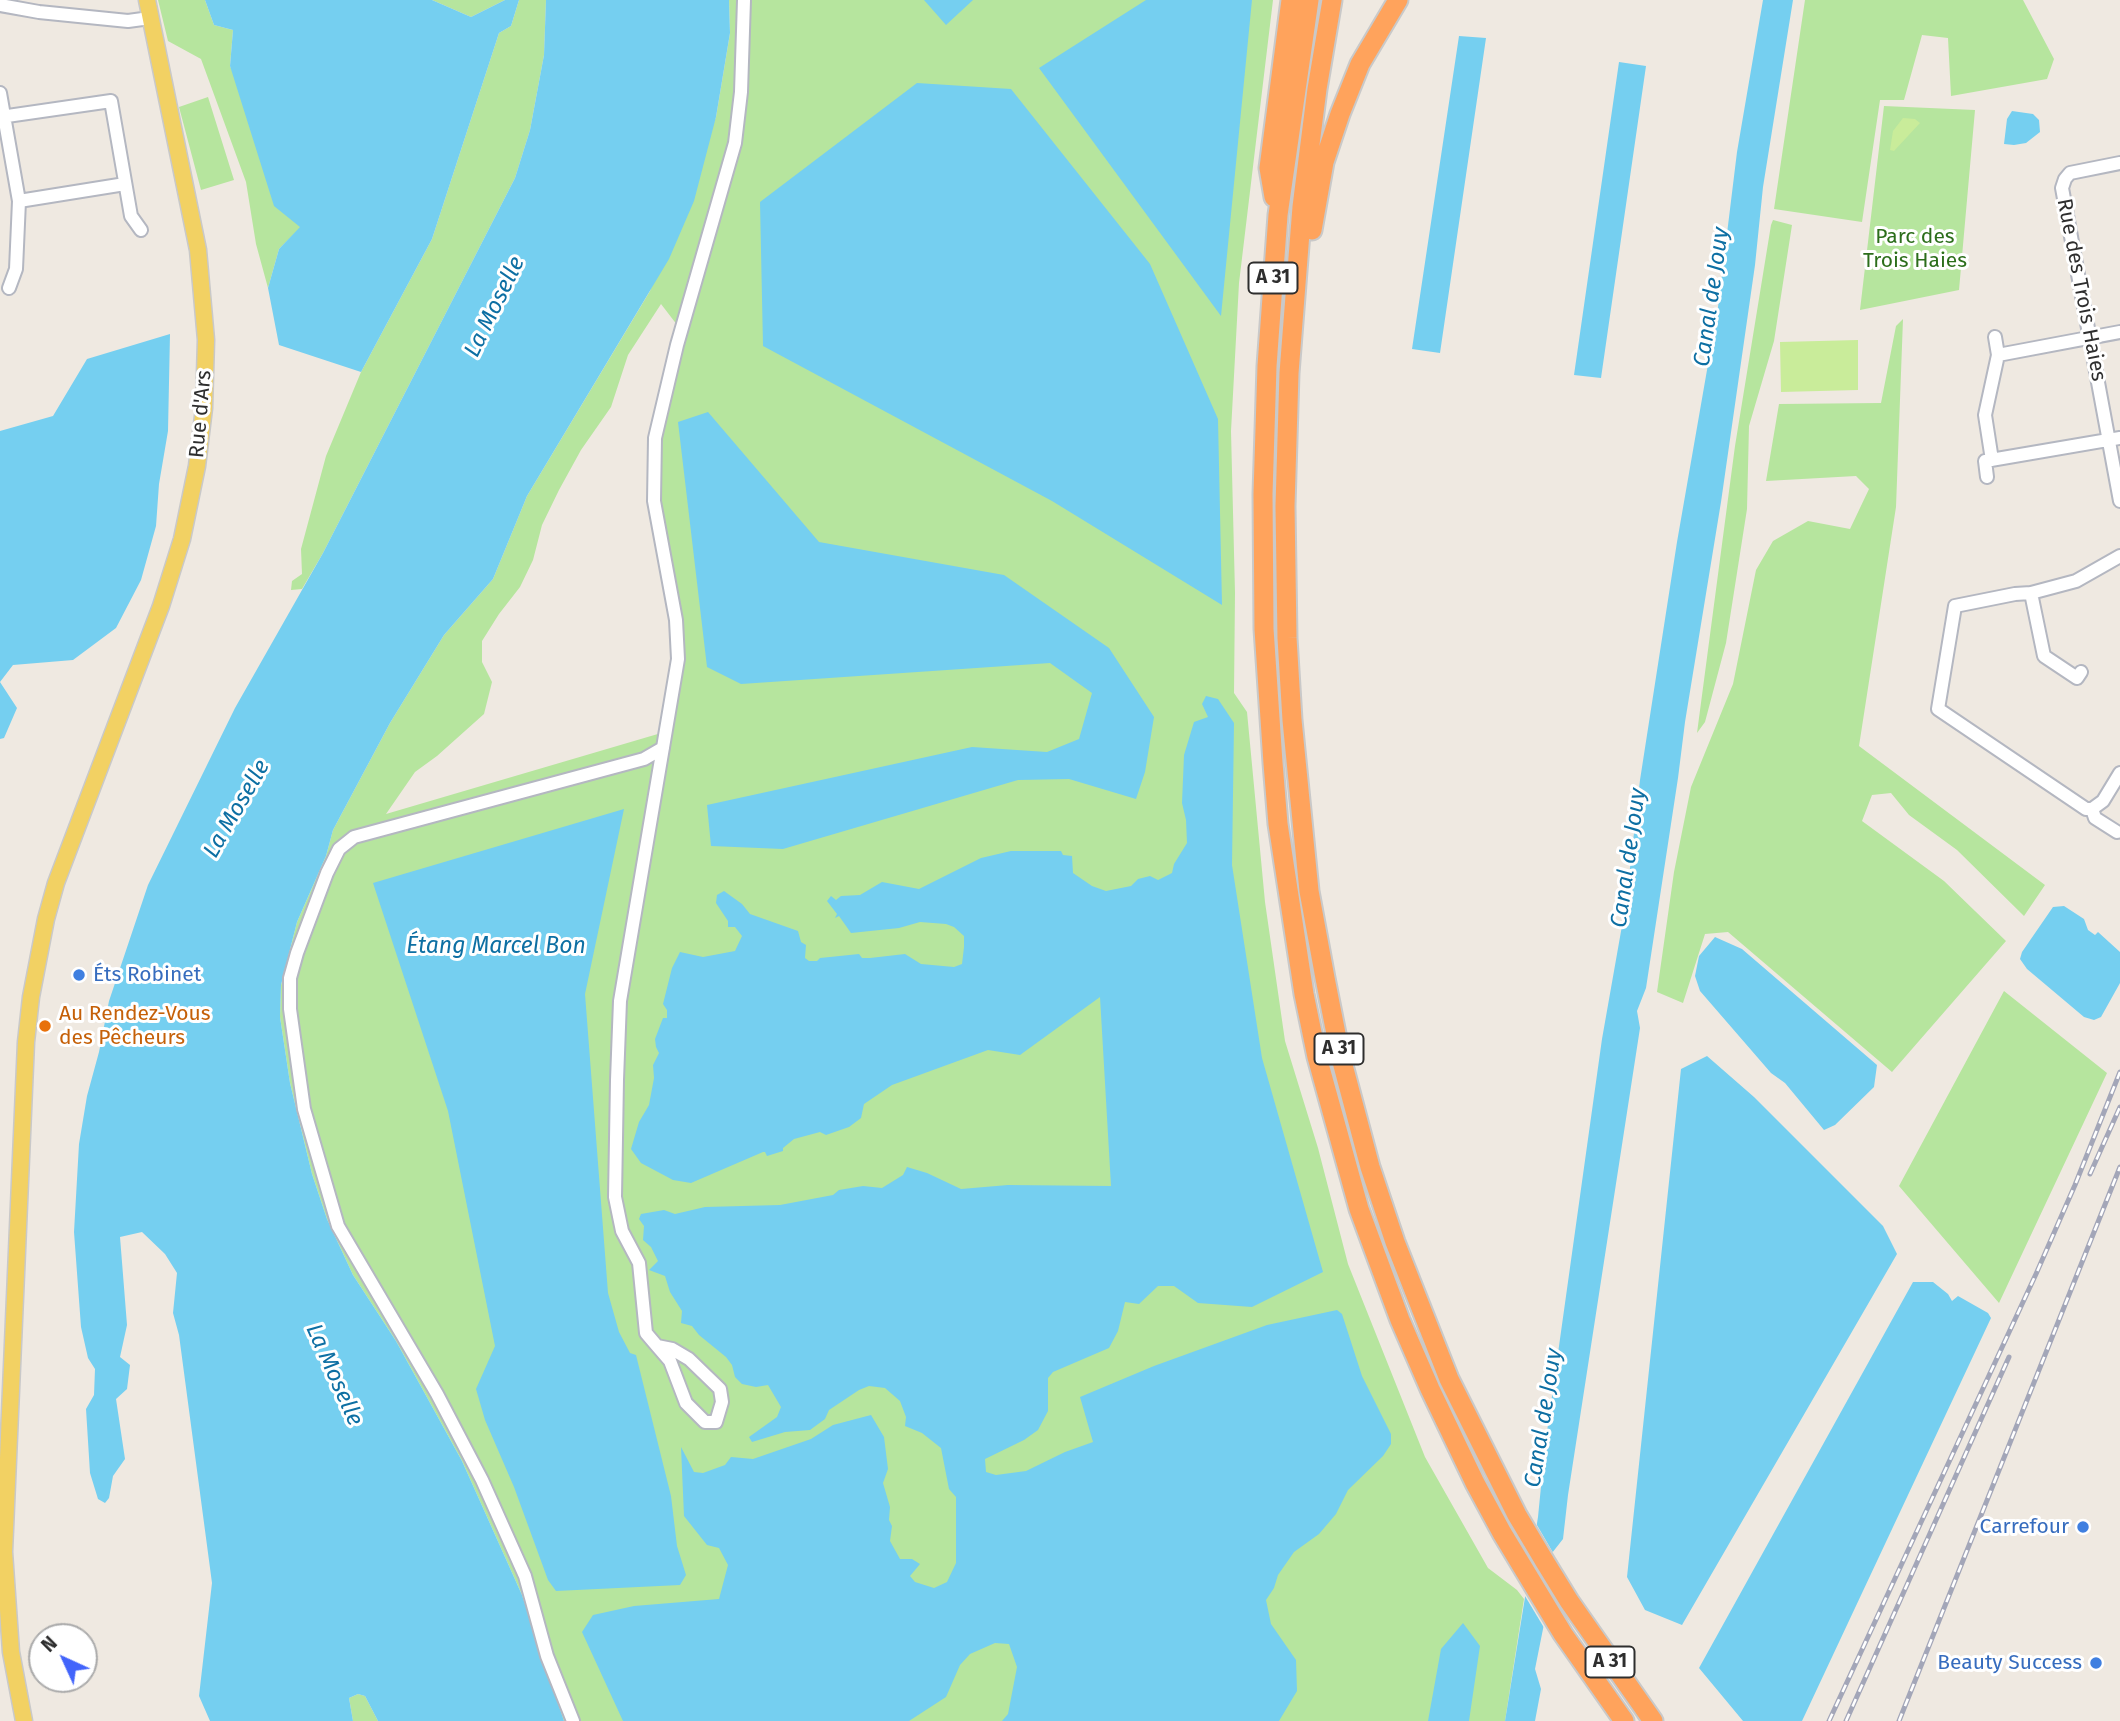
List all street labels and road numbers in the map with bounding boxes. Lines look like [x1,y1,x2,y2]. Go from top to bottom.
street label: Rue des Trois Haies [2051,197,2111,383]
road number: A 31 [1248,262,1298,294]
street label: Rue d'Ars [185,369,217,459]
road number: A 31 [1314,1034,1364,1064]
road number: A 31 [1586,1646,1634,1678]

